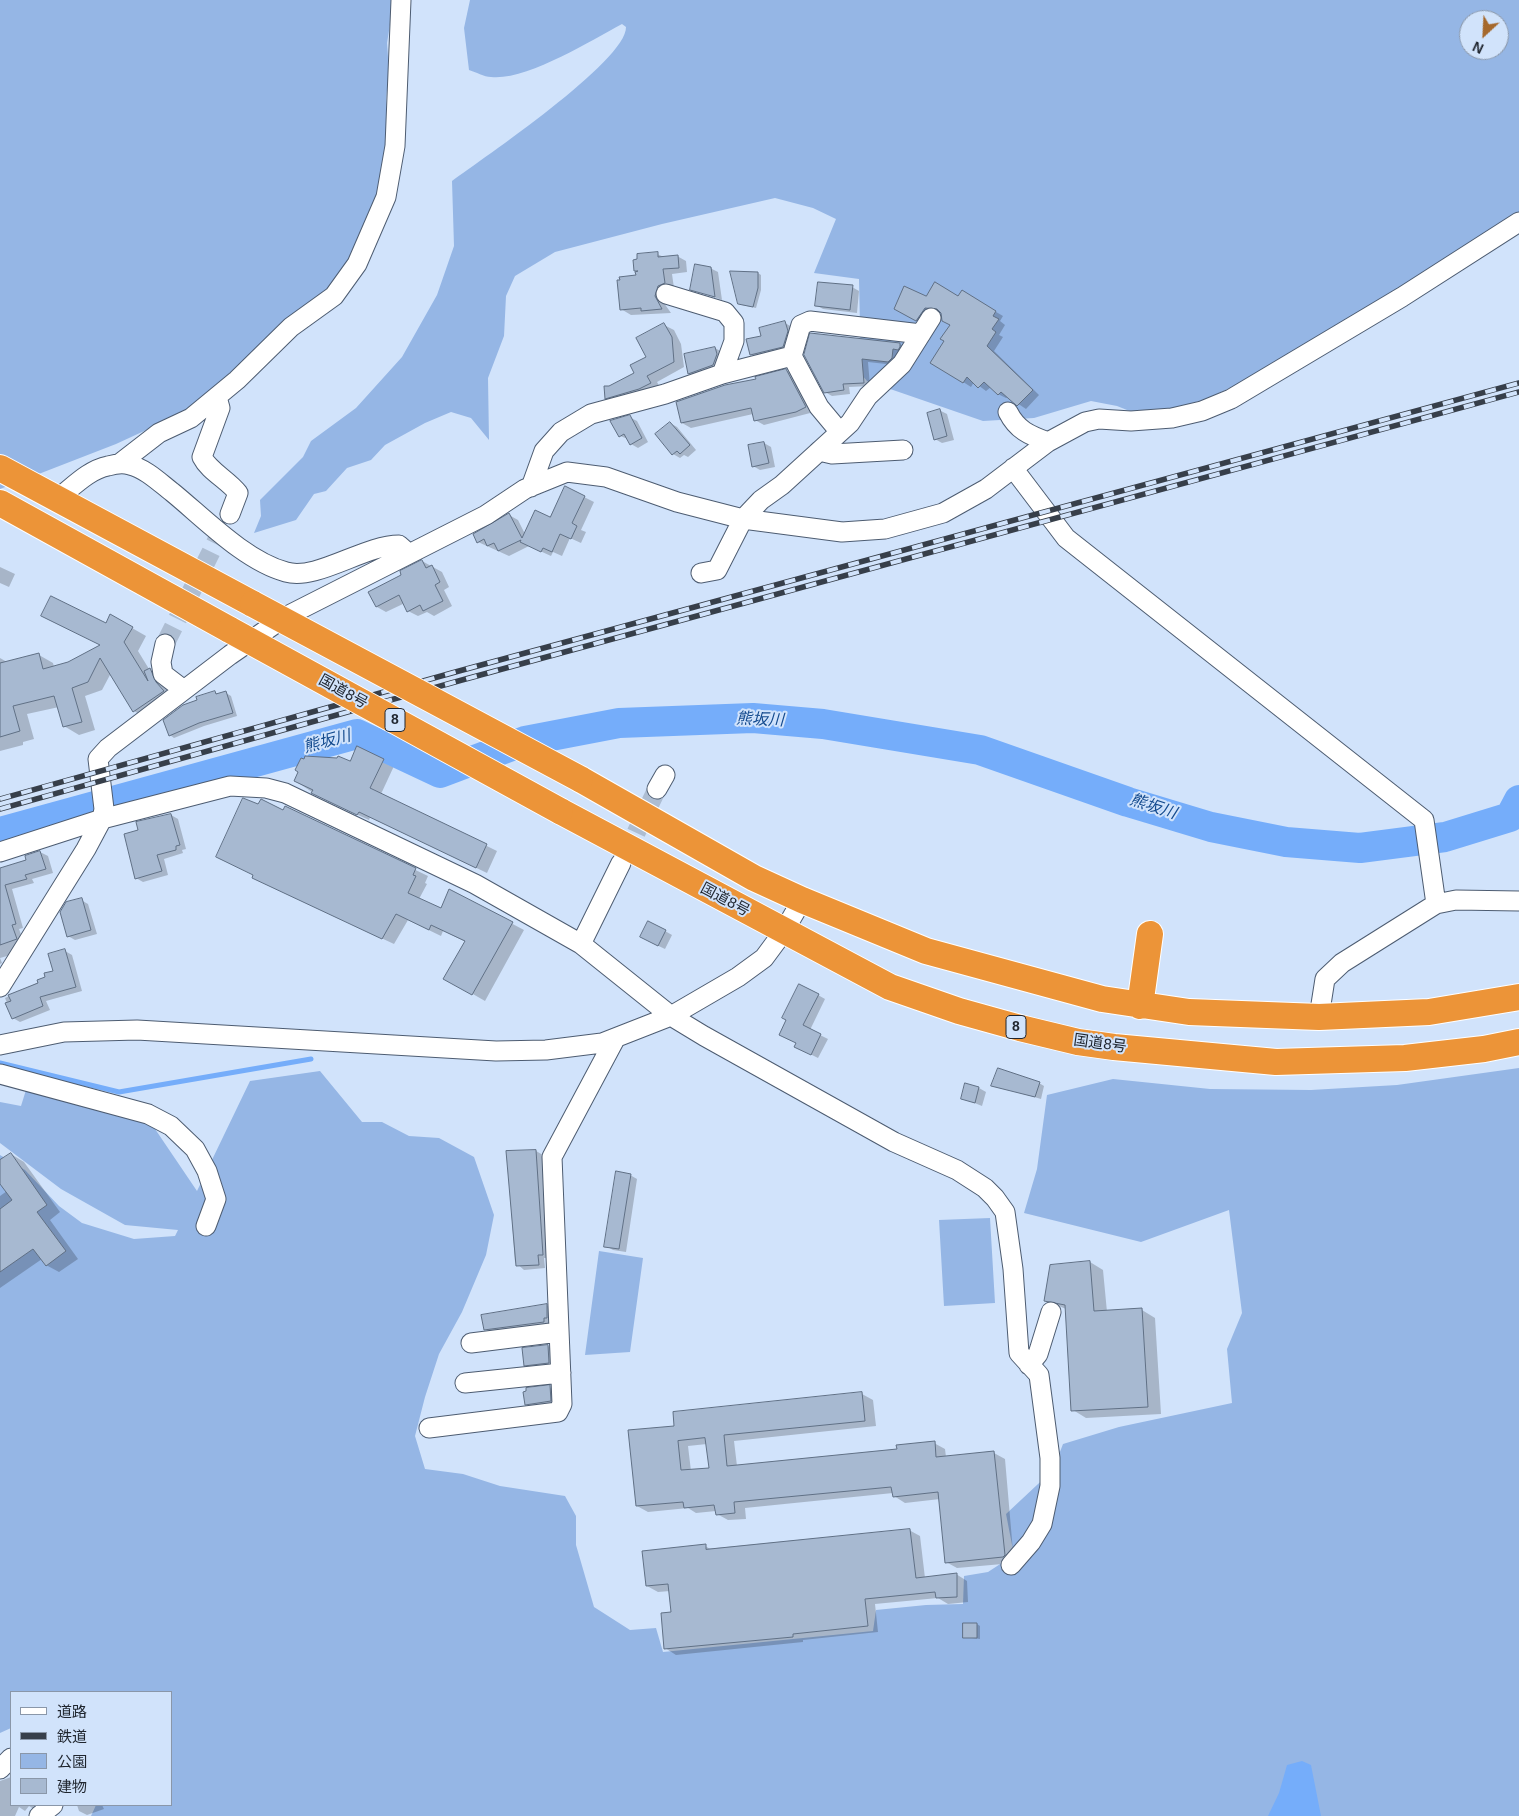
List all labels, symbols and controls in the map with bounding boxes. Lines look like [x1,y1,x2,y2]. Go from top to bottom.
north arrow [1459,10,1509,60]
text: N [1470,38,1486,57]
street label: 国道8号 [315,671,371,713]
road number: 8 [385,708,405,732]
water label: 熊坂川 [736,710,784,730]
water label: 熊坂川 [301,727,353,757]
water label: 熊坂川 [1127,790,1179,824]
street label: 国道8号 [697,880,753,920]
road number: 8 [1006,1016,1026,1038]
street label: 国道8号 [1072,1031,1128,1057]
legend [10,1691,172,1806]
text: 道路 [57,1703,87,1720]
text: 鉄道 [57,1728,87,1745]
text: 公園 [57,1753,87,1770]
text: 建物 [57,1778,87,1795]

